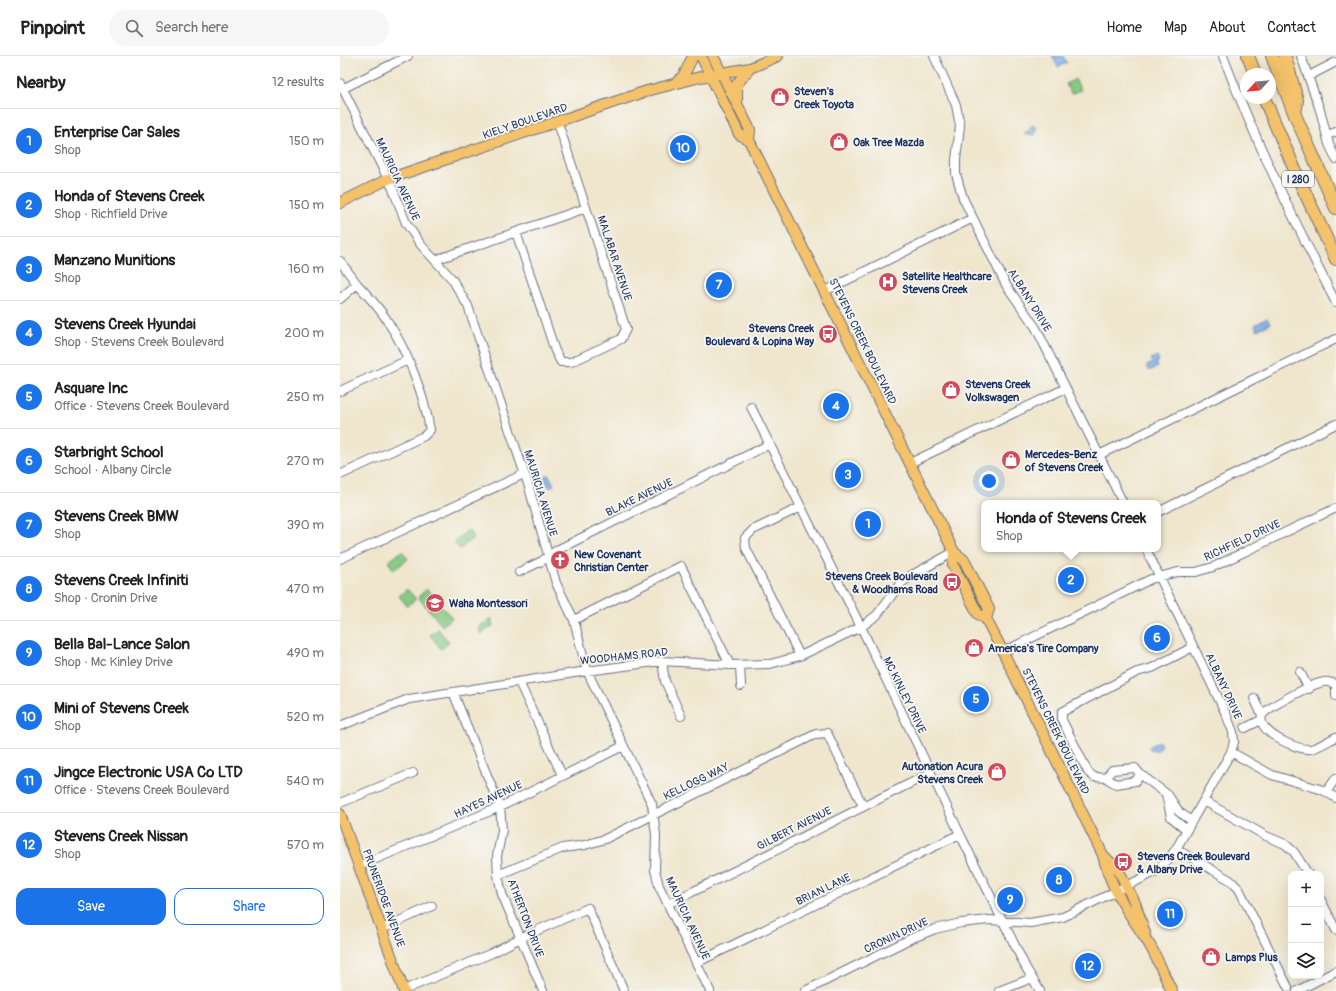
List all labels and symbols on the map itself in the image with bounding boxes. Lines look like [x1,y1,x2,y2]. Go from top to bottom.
north arrow [1240,68,1276,104]
place label: Steven's Creek Toyota [794,85,854,111]
shop icon: Steven's Creek Toyota [769,86,791,108]
street label: KIELY BOULEVARD [481,101,569,142]
shop icon: Oak Tree Mazda [828,131,850,153]
pin: 10 [670,133,696,163]
street label: MAURICIA AVENUE [373,136,423,223]
place label: Oak Tree Mazda [853,136,924,149]
road number: I 280 [1282,171,1314,187]
street label: MALABAR AVENUE [595,214,635,303]
street label: ALBANY DRIVE [1005,266,1054,334]
pin: 7 [706,270,732,300]
place label: Satellite Healthcare Stevens Creek [902,270,992,296]
hospital icon: Satellite Healthcare Stevens Creek [877,271,899,293]
street label: STEVENS CREEK BOULEVARD [826,276,899,407]
place label: Stevens Creek Boulevard & Lopina Way [705,322,814,348]
bus stop icon: Stevens Creek Boulevard & Lopina Way [817,323,839,345]
place label: Stevens Creek Volkswagen [965,378,1031,404]
shop icon: Stevens Creek Volkswagen [940,379,962,401]
pin: 4 [823,391,849,421]
street label: MAURICIA AVENUE [521,448,560,538]
place label: Mercedes-Benz of Stevens Creek [1024,448,1104,474]
shop icon: Mercedes-Benz of Stevens Creek [1000,449,1022,471]
pin: 3 [835,460,861,490]
your location [979,471,999,491]
street label: BLAKE AVENUE [604,475,675,519]
pin: 1 [855,509,881,539]
street label: RICHFIELD DRIVE [1202,517,1283,564]
place label: New Covenant Christian Center [574,548,649,574]
church icon: New Covenant Christian Center [549,549,571,571]
pin: 2 [1058,565,1084,595]
place label: Stevens Creek Boulevard & Woodhams Road [825,570,938,596]
bus stop icon: Stevens Creek Boulevard & Woodhams Road [941,571,963,593]
school or university icon: Waha Montessori [424,592,446,614]
place label: Waha Montessori [449,597,528,610]
pin: 6 [1144,623,1170,653]
shop icon: America's Tire Company [963,637,985,659]
place label: America's Tire Company [988,642,1099,655]
street label: WOODHAMS ROAD [579,645,669,668]
street label: ALBANY DRIVE [1203,651,1245,722]
street label: MC KINLEY DRIVE [880,655,929,736]
street label: STEVENS CREEK BOULEVARD [1019,666,1092,797]
pin: 5 [963,684,989,714]
street label: KELLOGG WAY [661,760,732,803]
place label: Autonation Acura Stevens Creek [901,760,983,786]
shop icon: Autonation Acura Stevens Creek [986,761,1008,783]
street label: HAYES AVENUE [452,778,525,821]
street label: GILBERT AVENUE [755,804,834,853]
street label: PRUNERIDGE AVENUE [360,847,407,949]
place label: Stevens Creek Boulevard & Albany Drive [1137,850,1250,876]
bus stop icon: Stevens Creek Boulevard & Albany Drive [1112,851,1134,873]
pin: 8 [1046,865,1072,895]
street label: BRIAN LANE [794,871,853,908]
street label: MAURICIA AVENUE [663,875,713,962]
street label: ATHERTON DRIVE [505,877,547,960]
pin: 9 [997,885,1023,915]
pin: 11 [1157,899,1183,929]
street label: CRONIN DRIVE [862,915,931,956]
shop icon: Lamps Plus [1200,946,1222,968]
pin: 12 [1075,951,1101,981]
place label: Lamps Plus [1225,951,1278,964]

